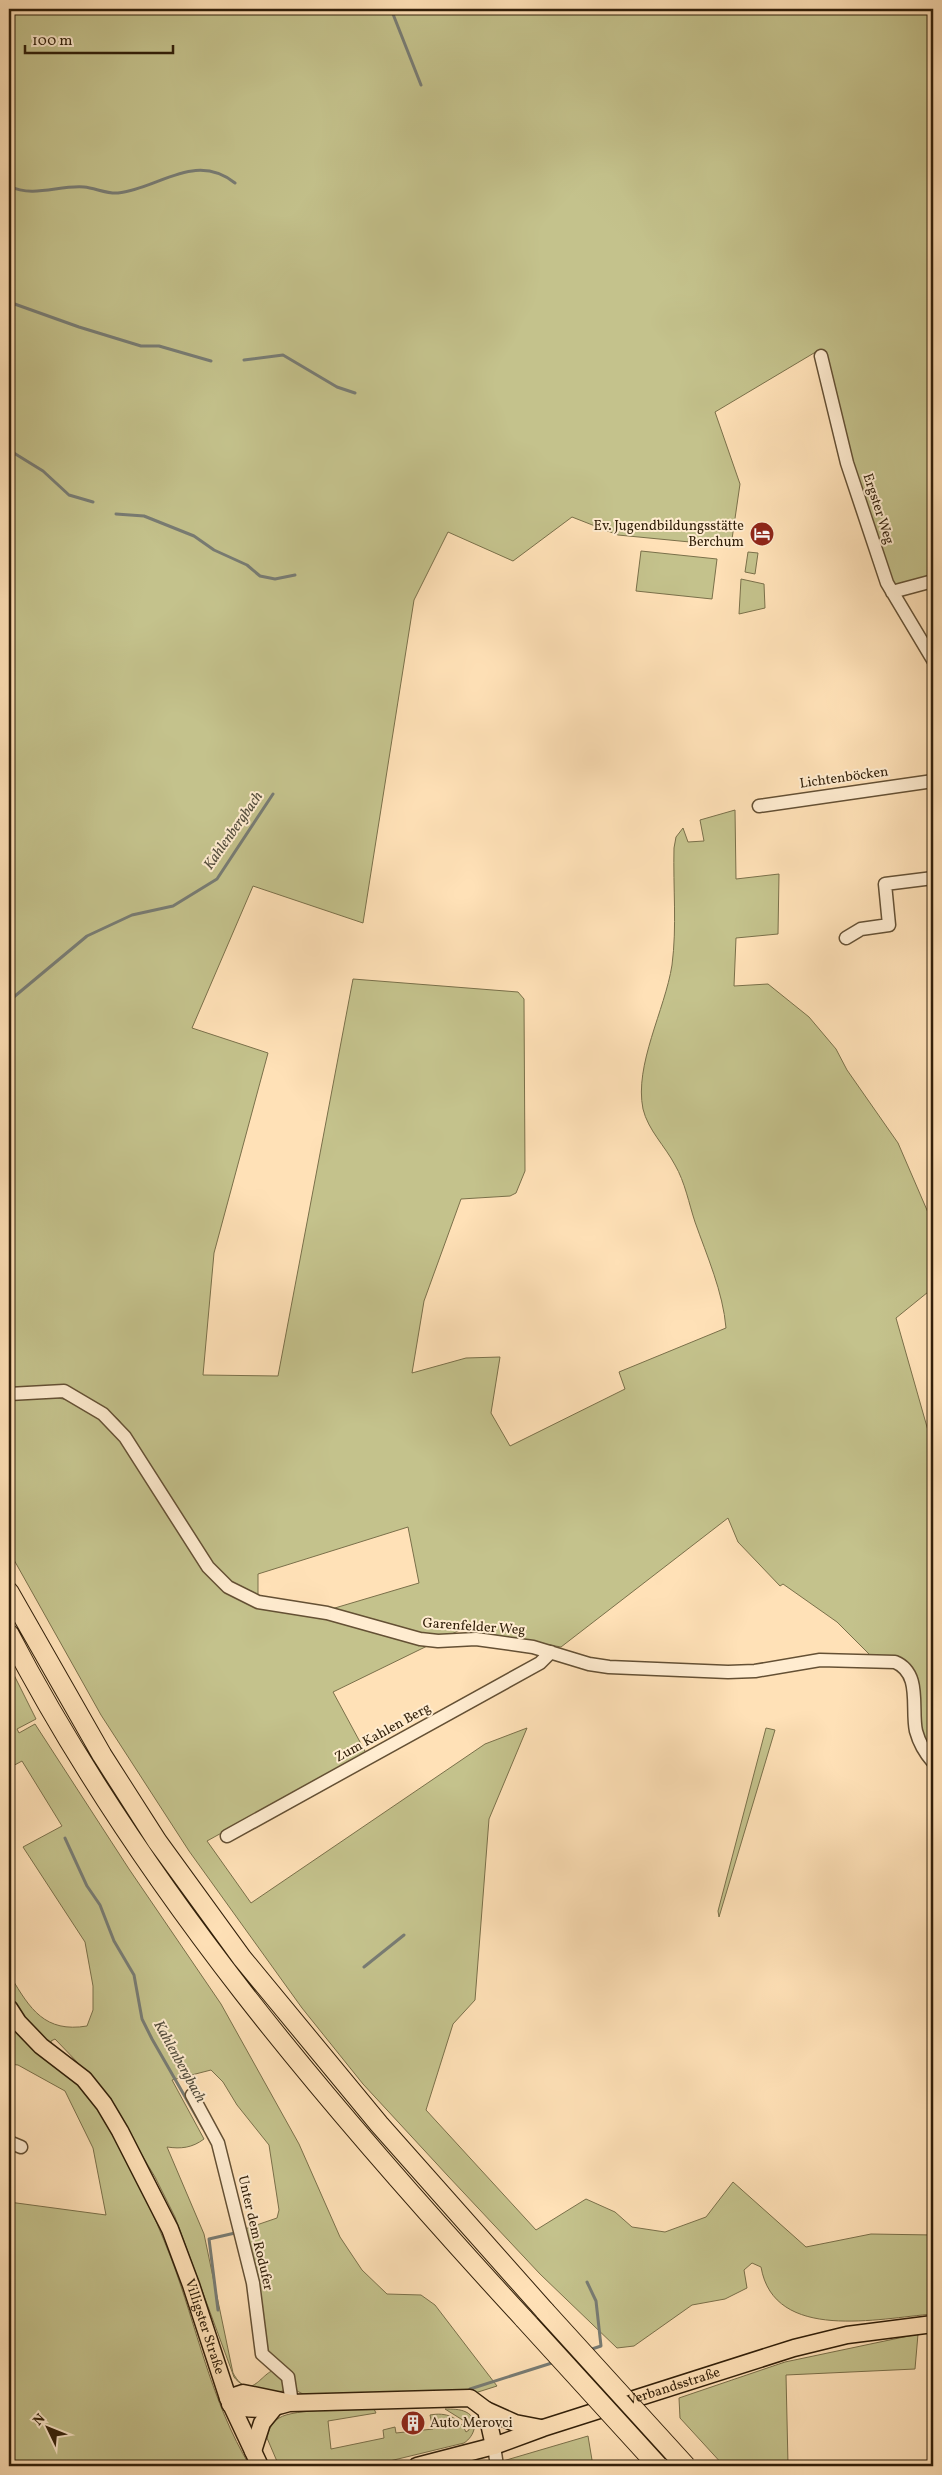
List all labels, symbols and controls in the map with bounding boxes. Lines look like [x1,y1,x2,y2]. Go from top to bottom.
scale bar [25,22,172,54]
text: 100 m [32,31,72,52]
street label: Ergster Weg [858,471,898,547]
place label: Ev. Jugendbildungsstätte Berchum [594,517,744,552]
hotel icon: Ev. Jugendbildungsstätte Berchum [749,521,775,547]
street label: Lichtenböcken [798,762,890,794]
water label: Kahlenbergbach [199,788,269,874]
street label: Garenfelder Weg [422,1614,526,1640]
street label: Zum Kahlen Berg [332,1699,434,1767]
water label: Kahlenbergbach [148,2017,210,2107]
street label: Unter dem Rodufer [233,2174,277,2292]
street label: Villigster Straße [180,2276,229,2377]
street label: Verbandsstraße [625,2363,723,2410]
north arrow [22,2402,72,2452]
text: N [29,2410,50,2430]
building icon: Auto Merovci [400,2410,426,2436]
place label: Auto Merovci [430,2414,513,2433]

